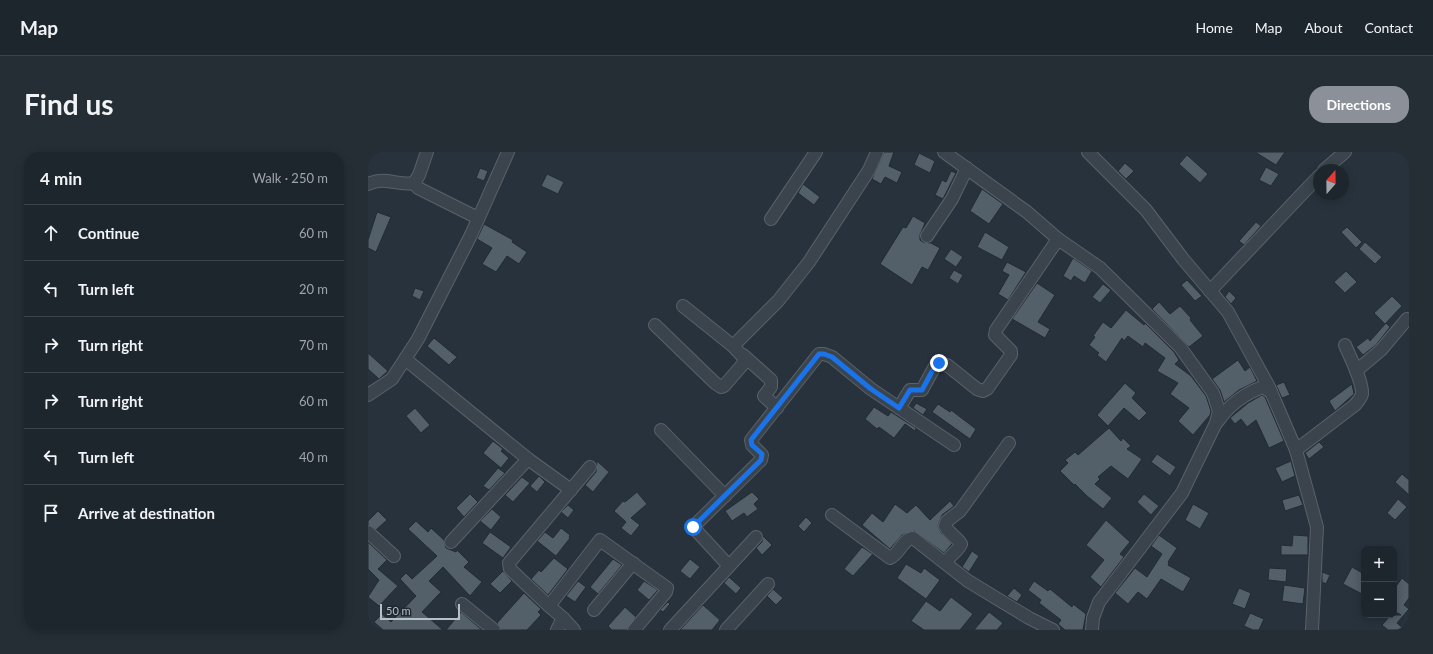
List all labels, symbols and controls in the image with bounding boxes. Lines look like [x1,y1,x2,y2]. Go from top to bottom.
text: Map [20,16,58,39]
text: Home [1195,19,1233,36]
text: Map [1255,19,1282,36]
text: About [1304,19,1342,36]
text: Contact [1364,19,1413,36]
button: Directions [1309,86,1409,123]
text: Find us [24,87,114,121]
north arrow [1313,164,1349,200]
text: 4 min [40,168,82,189]
text: Walk · 250 m [252,170,328,186]
icon: ahead [40,222,62,244]
text: Continue [78,224,139,242]
text: 60 m [299,225,328,241]
icon: left [40,278,62,300]
text: Turn left [78,280,134,298]
text: 20 m [299,281,328,297]
icon: right [40,334,62,356]
text: Turn right [78,336,143,354]
text: 70 m [299,337,328,353]
route end [930,354,948,372]
icon: right [40,390,62,412]
text: Turn right [78,392,143,410]
text: 60 m [299,393,328,409]
icon: left [40,446,62,468]
text: Turn left [78,448,134,466]
text: 40 m [299,449,328,465]
icon: arrive [40,502,62,524]
text: Arrive at destination [78,504,215,522]
route start [684,518,702,536]
map controls [1361,546,1397,618]
button: + [1361,546,1397,582]
button: − [1361,582,1397,618]
scale bar [380,602,460,621]
text: 50 m [386,604,411,617]

